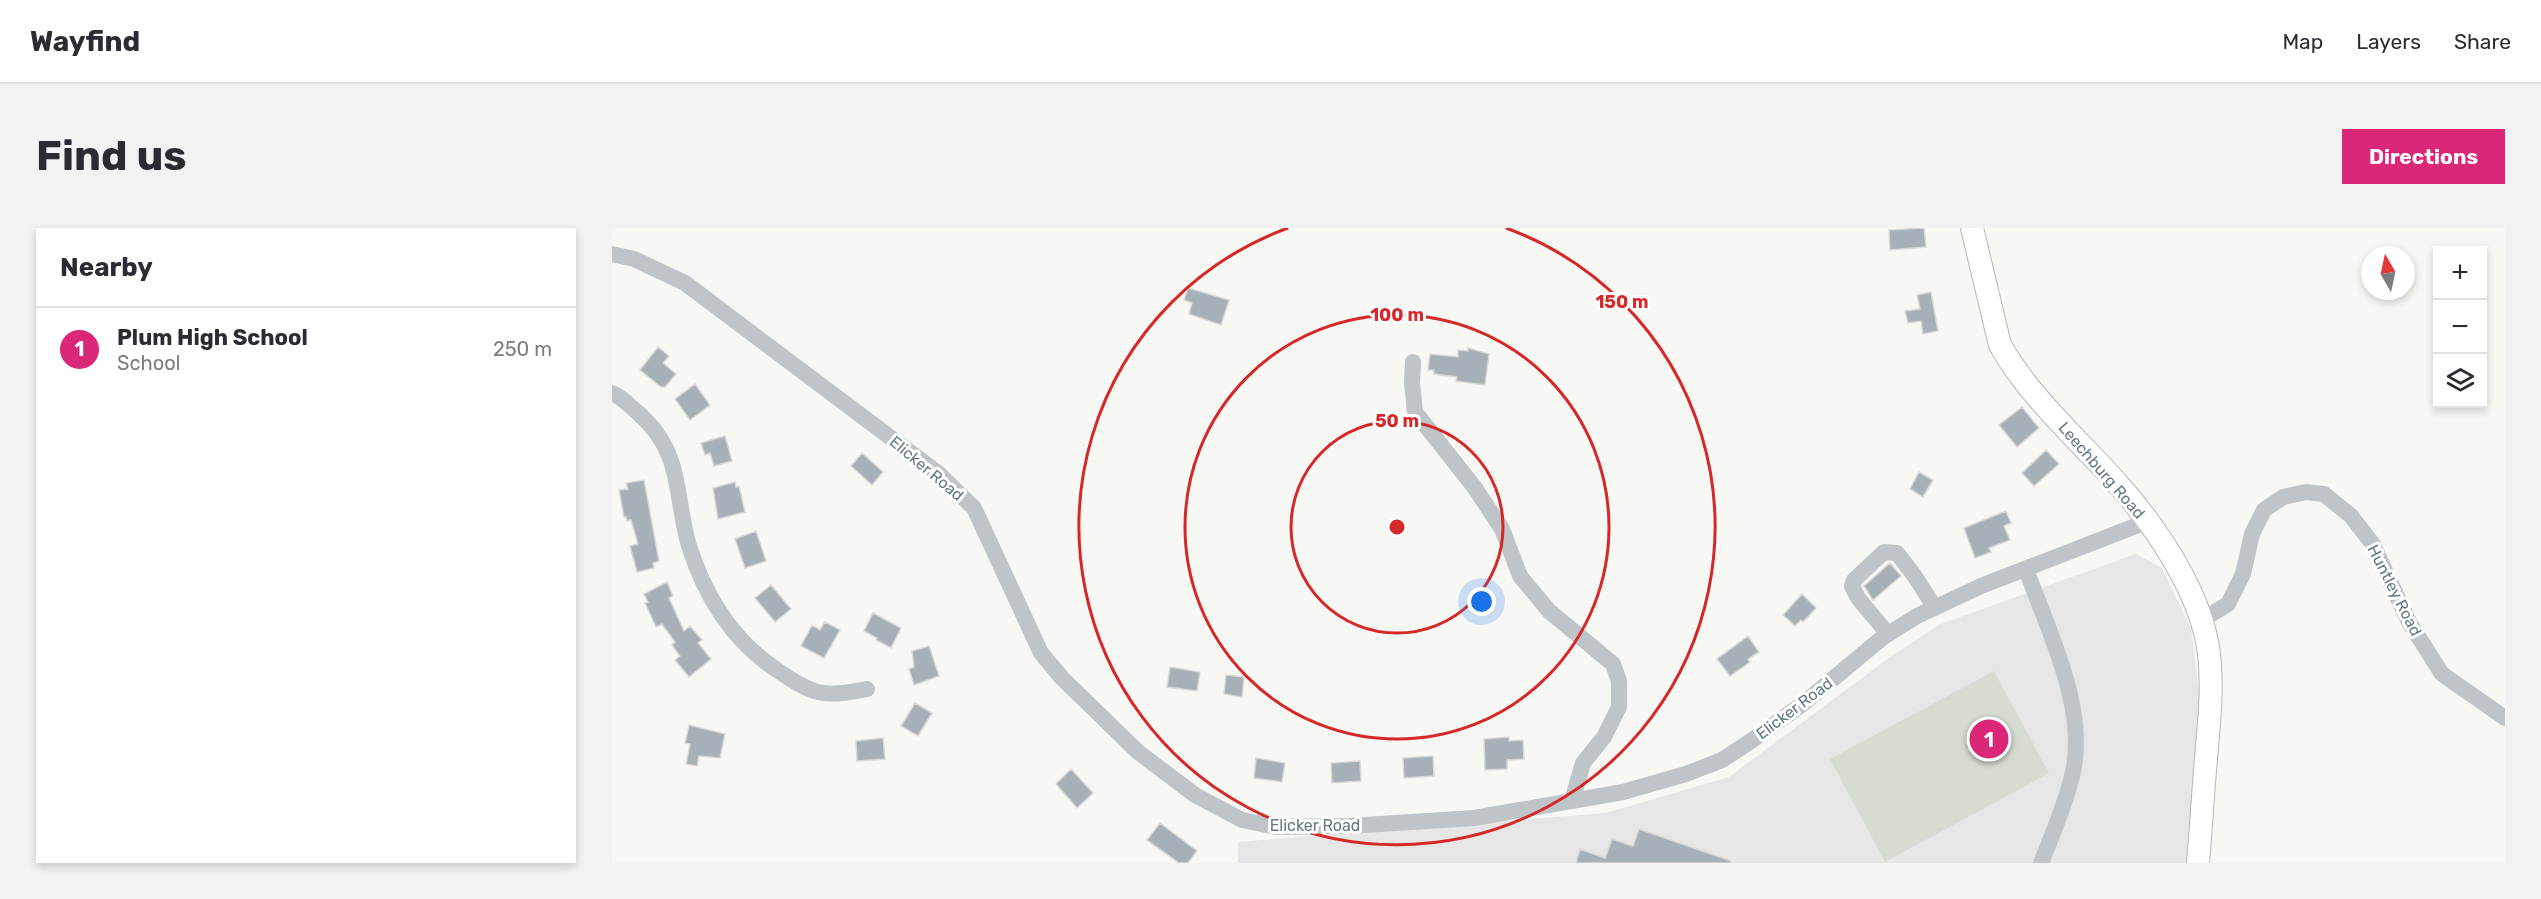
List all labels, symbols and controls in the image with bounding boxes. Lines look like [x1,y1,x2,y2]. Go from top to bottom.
text: Wayfind [30,25,140,58]
text: Map [2282,29,2323,54]
text: Layers [2356,29,2421,54]
text: Share [2454,29,2511,54]
button: Directions [2342,129,2505,184]
text: Find us [36,131,187,181]
north arrow [2361,246,2415,300]
map controls [2433,246,2487,408]
button: + [2433,246,2487,300]
text: Nearby [60,252,153,283]
text: 150 m [1595,291,1649,313]
button: − [2433,300,2487,354]
text: 100 m [1370,304,1424,326]
text: Plum High School [117,324,308,351]
text: 1 [75,337,84,361]
text: 250 m [493,337,552,361]
text: School [117,351,180,375]
button: layers [2433,354,2487,408]
text: 50 m [1375,410,1419,432]
street label: Leechburg Road [2054,418,2149,523]
street label: Elicker Road [886,432,968,505]
centre of rings [1387,517,1407,537]
street label: Huntley Road [2363,542,2426,639]
your location [1467,587,1496,616]
street label: Elicker Road [1752,674,1836,743]
pin: 1 [1970,716,2008,762]
street label: Elicker Road [1270,816,1360,835]

